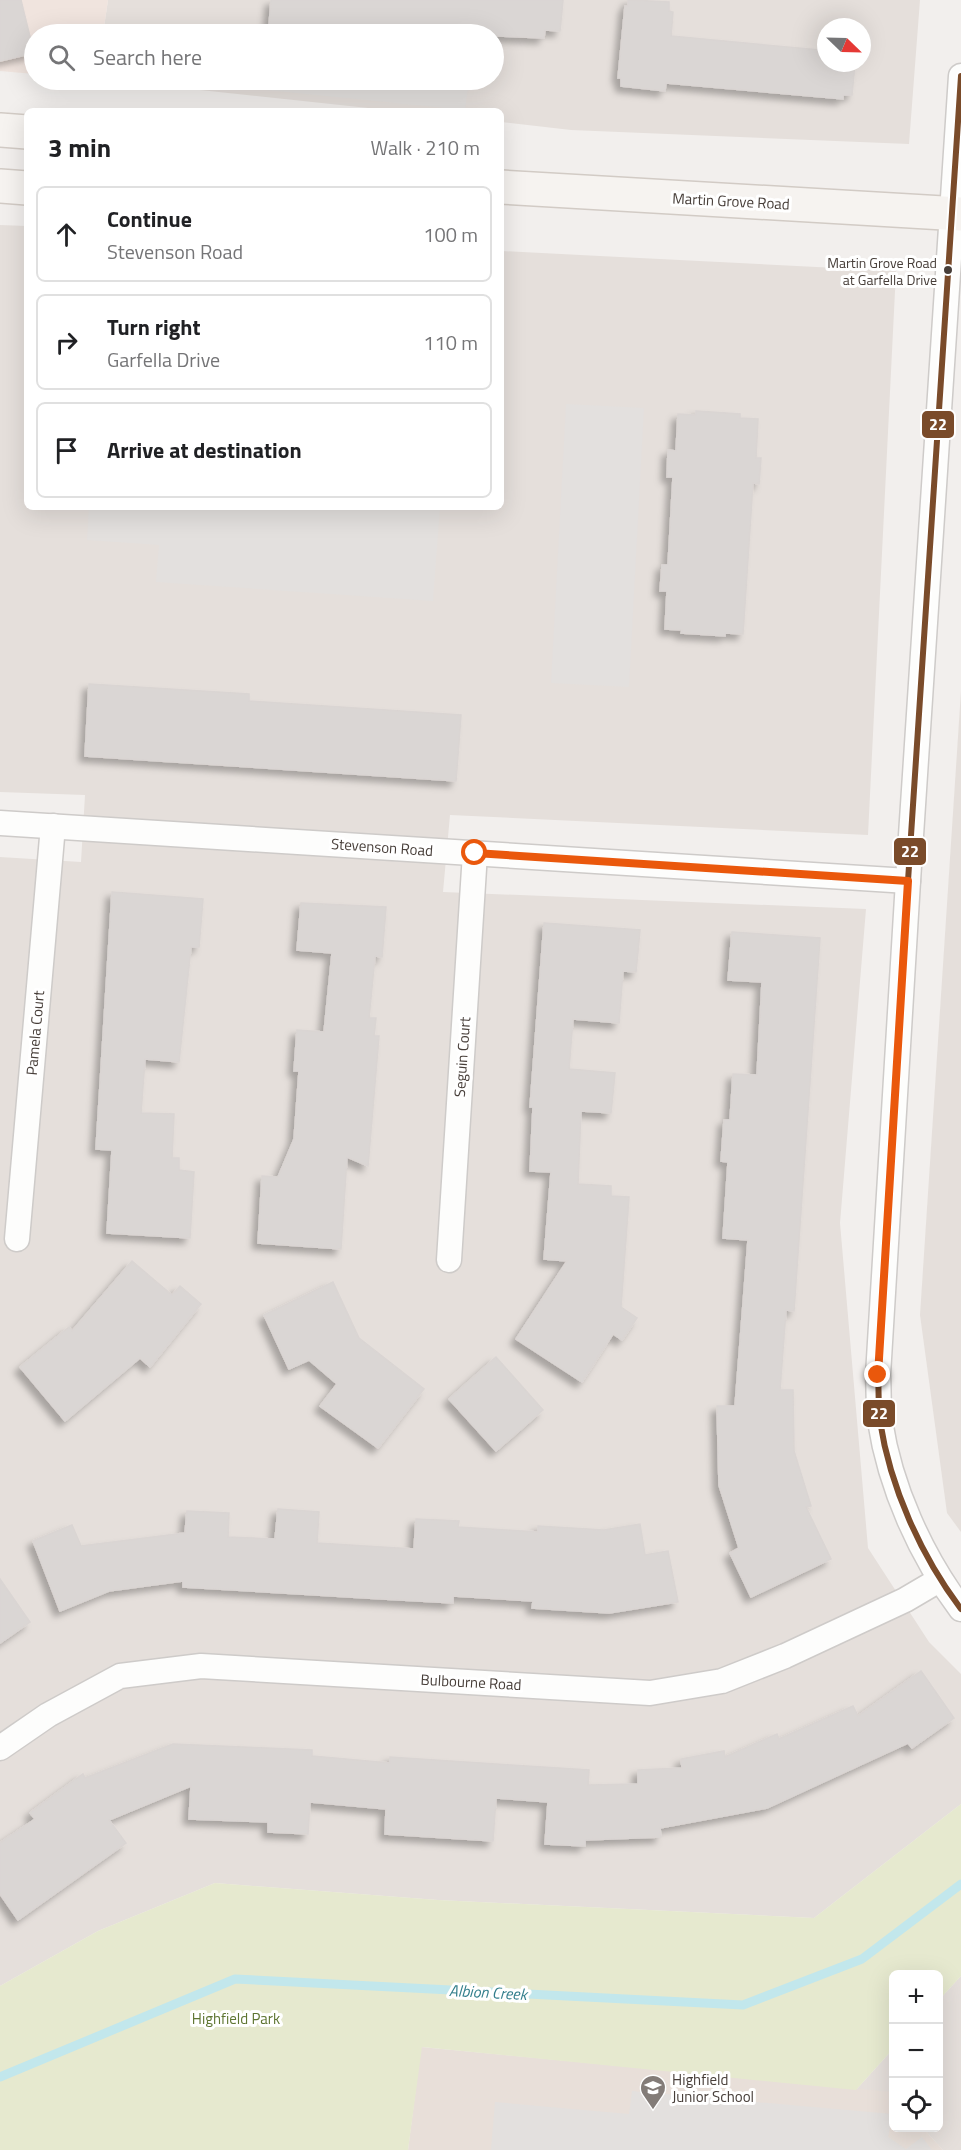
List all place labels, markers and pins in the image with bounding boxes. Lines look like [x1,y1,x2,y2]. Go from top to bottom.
place label: Martin Grove Road at Garfella Drive [827,252,937,290]
marker: Martin Grove Road at Garfella Drive [942,264,954,276]
place label: Highfield Junior School [672,2068,754,2108]
school or university icon: Highfield Junior School [638,2073,668,2111]

